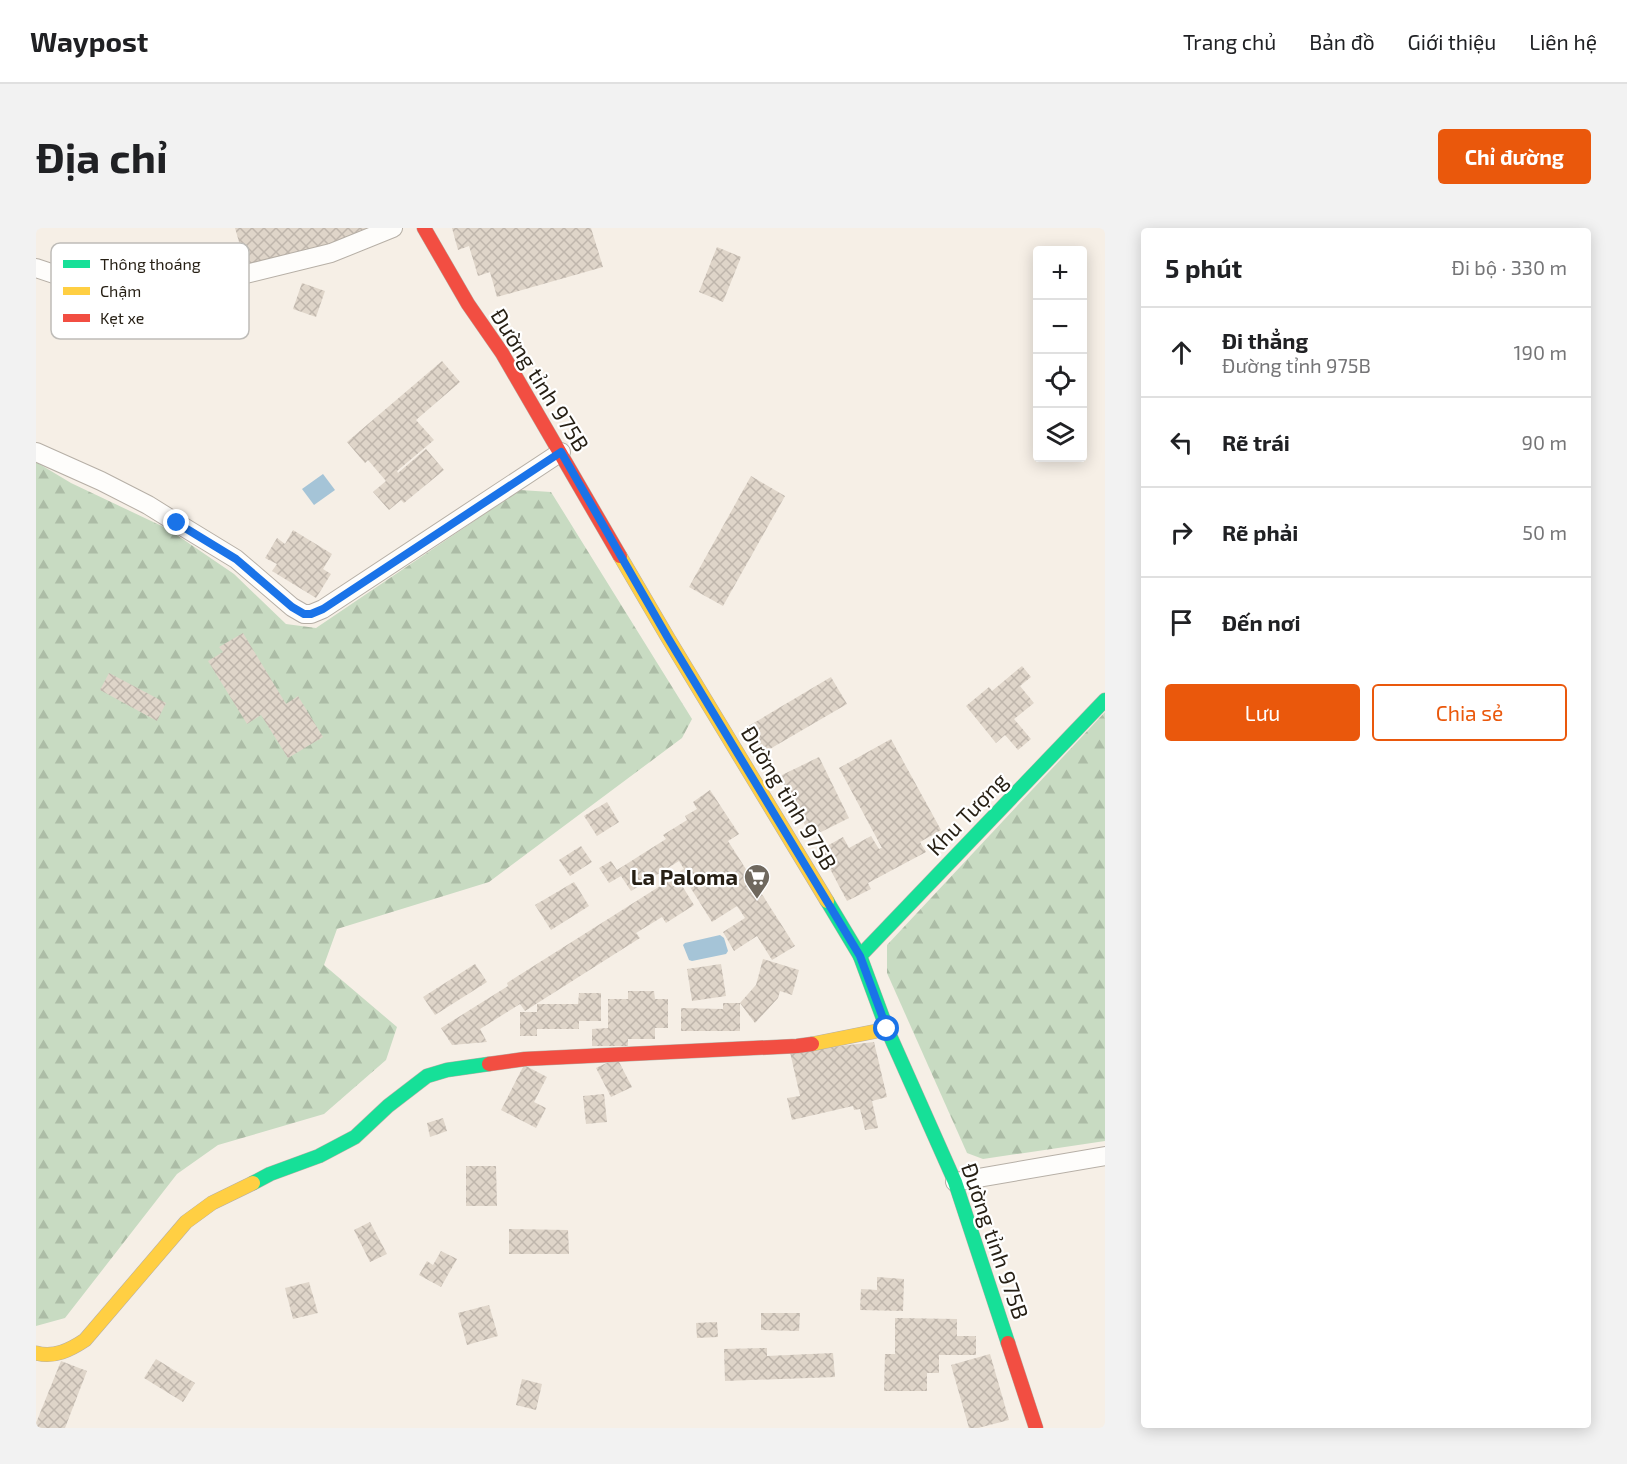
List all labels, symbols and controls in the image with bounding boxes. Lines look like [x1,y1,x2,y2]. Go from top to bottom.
text: Waypost [30,24,148,58]
text: Trang chủ [1183,29,1276,54]
text: Bản đồ [1309,29,1375,54]
text: Giới thiệu [1408,29,1496,54]
text: Liên hệ [1529,29,1597,54]
button: Chỉ đường [1438,129,1591,184]
text: Địa chỉ [36,131,168,181]
legend [51,243,249,339]
map controls [1033,246,1087,462]
button: + [1033,246,1087,300]
text: 5 phút [1165,252,1242,283]
text: Thông thoáng [100,254,201,273]
text: Đi bộ · 330 m [1452,255,1567,279]
text: Chậm [100,281,141,300]
button: − [1033,300,1087,354]
street label: Đường tỉnh 975B [486,303,595,456]
text: Kẹt xe [100,308,144,327]
text: Đi thẳng [1222,327,1308,353]
icon: ahead [1165,336,1198,369]
text: 190 m [1514,340,1567,364]
text: Đường tỉnh 975B [1222,353,1371,377]
button: locate [1033,354,1087,408]
button: layers [1033,408,1087,462]
icon: left [1165,426,1198,459]
text: Rẽ trái [1222,429,1290,455]
text: 90 m [1522,430,1567,454]
route end [163,509,189,535]
icon: right [1165,516,1198,549]
text: Rẽ phải [1222,519,1298,545]
text: 50 m [1522,520,1567,544]
icon: arrive [1165,606,1198,639]
text: Đến nơi [1222,609,1300,635]
button: Lưu [1165,684,1360,741]
button: Chia sẻ [1372,684,1567,741]
street label: Đường tỉnh 975B [737,721,843,874]
street label: Khu Tượng [921,767,1012,860]
supermarket icon: La Paloma [742,862,772,900]
place label: La Paloma [631,863,738,889]
route start [873,1015,899,1041]
street label: Đường tỉnh 975B [957,1159,1035,1322]

